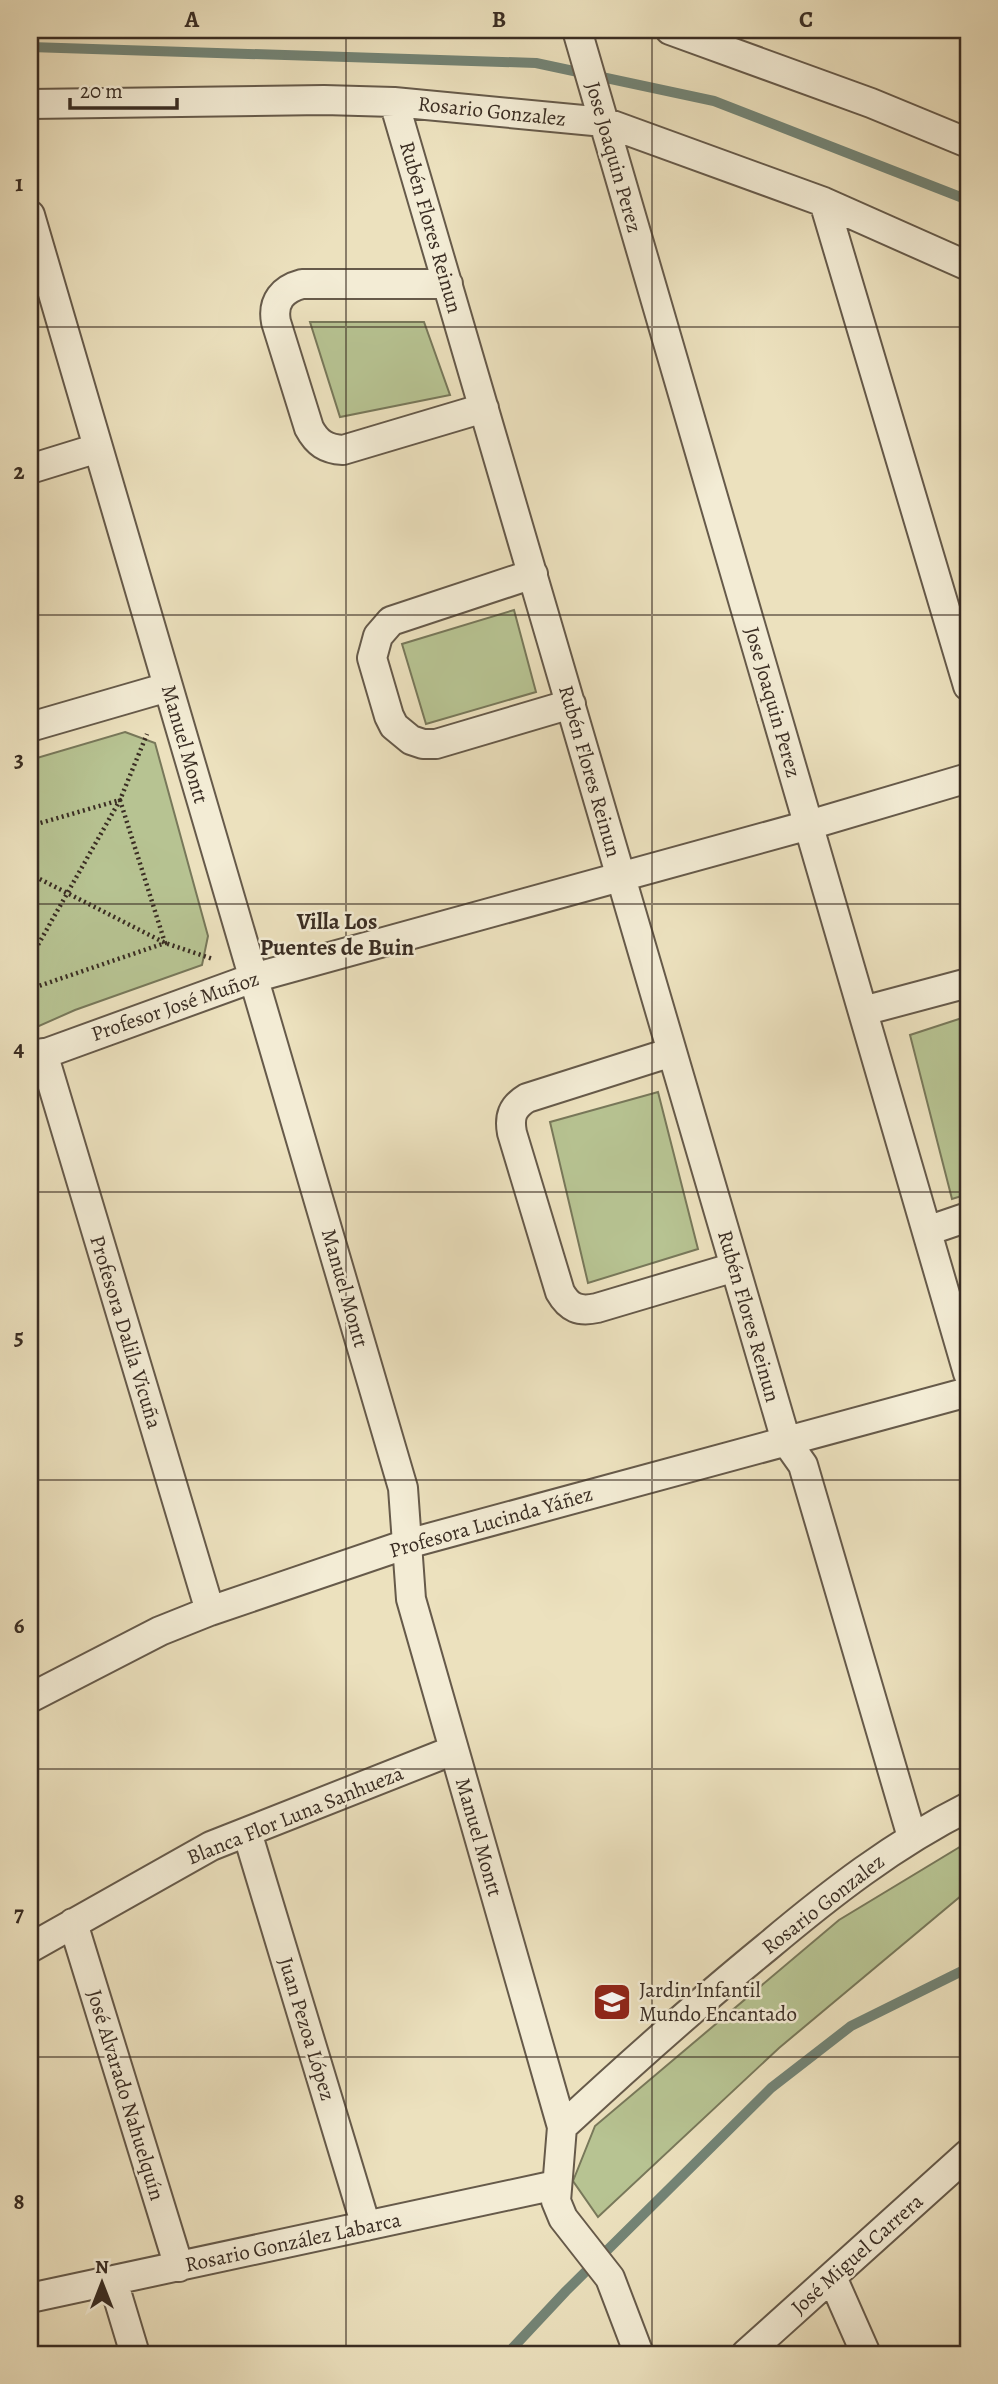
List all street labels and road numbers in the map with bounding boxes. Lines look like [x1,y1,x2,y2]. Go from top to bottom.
street label: Jose Joaquin Perez [579,78,649,236]
street label: Rosario Gonzalez [417,89,567,133]
street label: Rubén Flores Reinun [393,138,469,316]
street label: Jose Joaquin Perez [738,623,808,781]
street label: Manuel Montt [155,681,215,807]
street label: Rubén Flores Reinun [552,682,628,860]
street label: Profesor José Muñoz [87,964,263,1048]
street label: Manuel Montt [315,1225,375,1351]
street label: Rubén Flores Reinun [711,1227,787,1405]
street label: Profesora Dalila Vicuña [83,1232,169,1432]
street label: Profesora Lucinda Yáñez [386,1480,596,1564]
street label: Blanca Flor Luna Sanhueza [183,1759,408,1871]
street label: Manuel Montt [449,1774,509,1900]
street label: Rosario Gonzalez [756,1847,890,1961]
street label: Juan Pezoa López [272,1954,342,2104]
street label: José Alvarado Nahuelquín [81,1986,171,2204]
street label: José Miguel Carrera [785,2187,929,2321]
street label: Rosario González Labarca [182,2205,404,2279]

